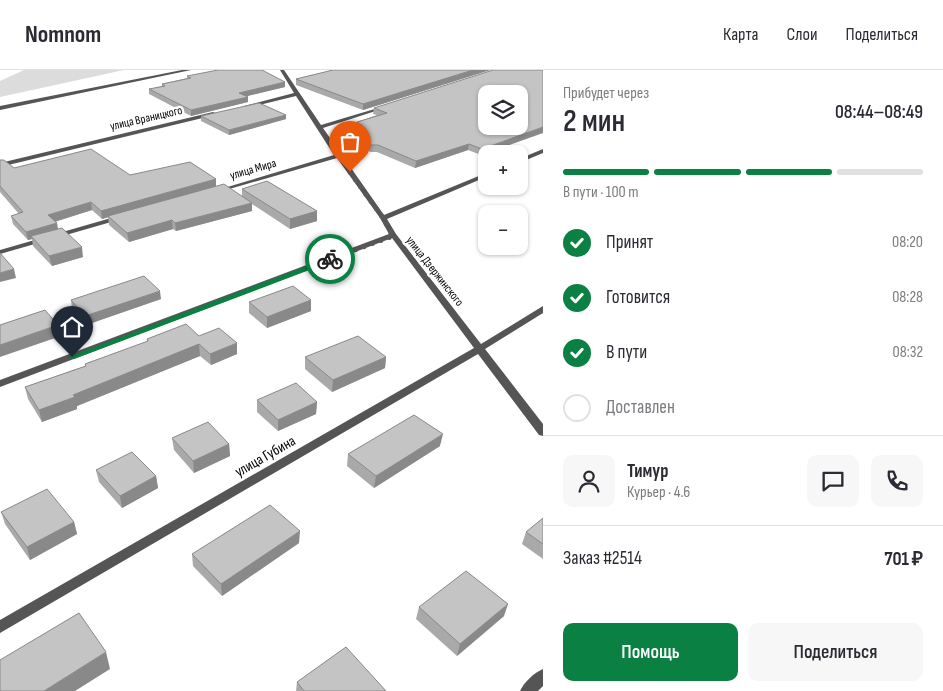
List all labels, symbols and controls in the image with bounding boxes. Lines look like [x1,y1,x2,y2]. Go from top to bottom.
text: Nomnom [25,20,101,49]
text: Карта [723,24,759,45]
text: Слои [787,24,818,45]
text: Поделиться [846,24,918,45]
text: Прибудет через [563,84,649,103]
map controls [478,85,528,255]
button: layers [478,85,528,135]
text: 08:44–08:49 [835,101,923,124]
text: 2 мин [563,102,625,141]
street label: улица Враницкого [109,103,184,134]
pin [329,121,371,172]
icon: bag [336,128,364,156]
button: + [478,145,528,195]
street label: улица Мира [228,156,278,183]
text: В пути · 100 m [563,183,639,202]
button: − [478,205,528,255]
icon: check [563,229,591,257]
text: Принят [606,231,653,254]
street label: улица Дзержинского [403,233,467,309]
text: 08:20 [892,233,923,252]
courier [305,234,355,284]
icon: bike [316,245,344,273]
icon: check [563,284,591,312]
text: Готовится [606,286,670,309]
text: 08:28 [892,288,923,307]
pin [51,306,93,357]
icon: home [58,313,86,341]
icon: check [563,339,591,367]
text: В пути [606,341,647,364]
text: 08:32 [893,343,923,362]
text: Доставлен [606,396,675,419]
street label: улица Губина [231,431,299,481]
button: person [563,455,615,507]
button: chat [807,455,859,507]
button: phone [871,455,923,507]
text: Тимур [627,460,668,483]
text: Курьер · 4.6 [627,483,690,502]
text: Заказ #2514 [563,547,642,570]
text: 701 ₽ [884,548,923,571]
button: Помощь [563,623,738,681]
button: Поделиться [748,623,923,681]

